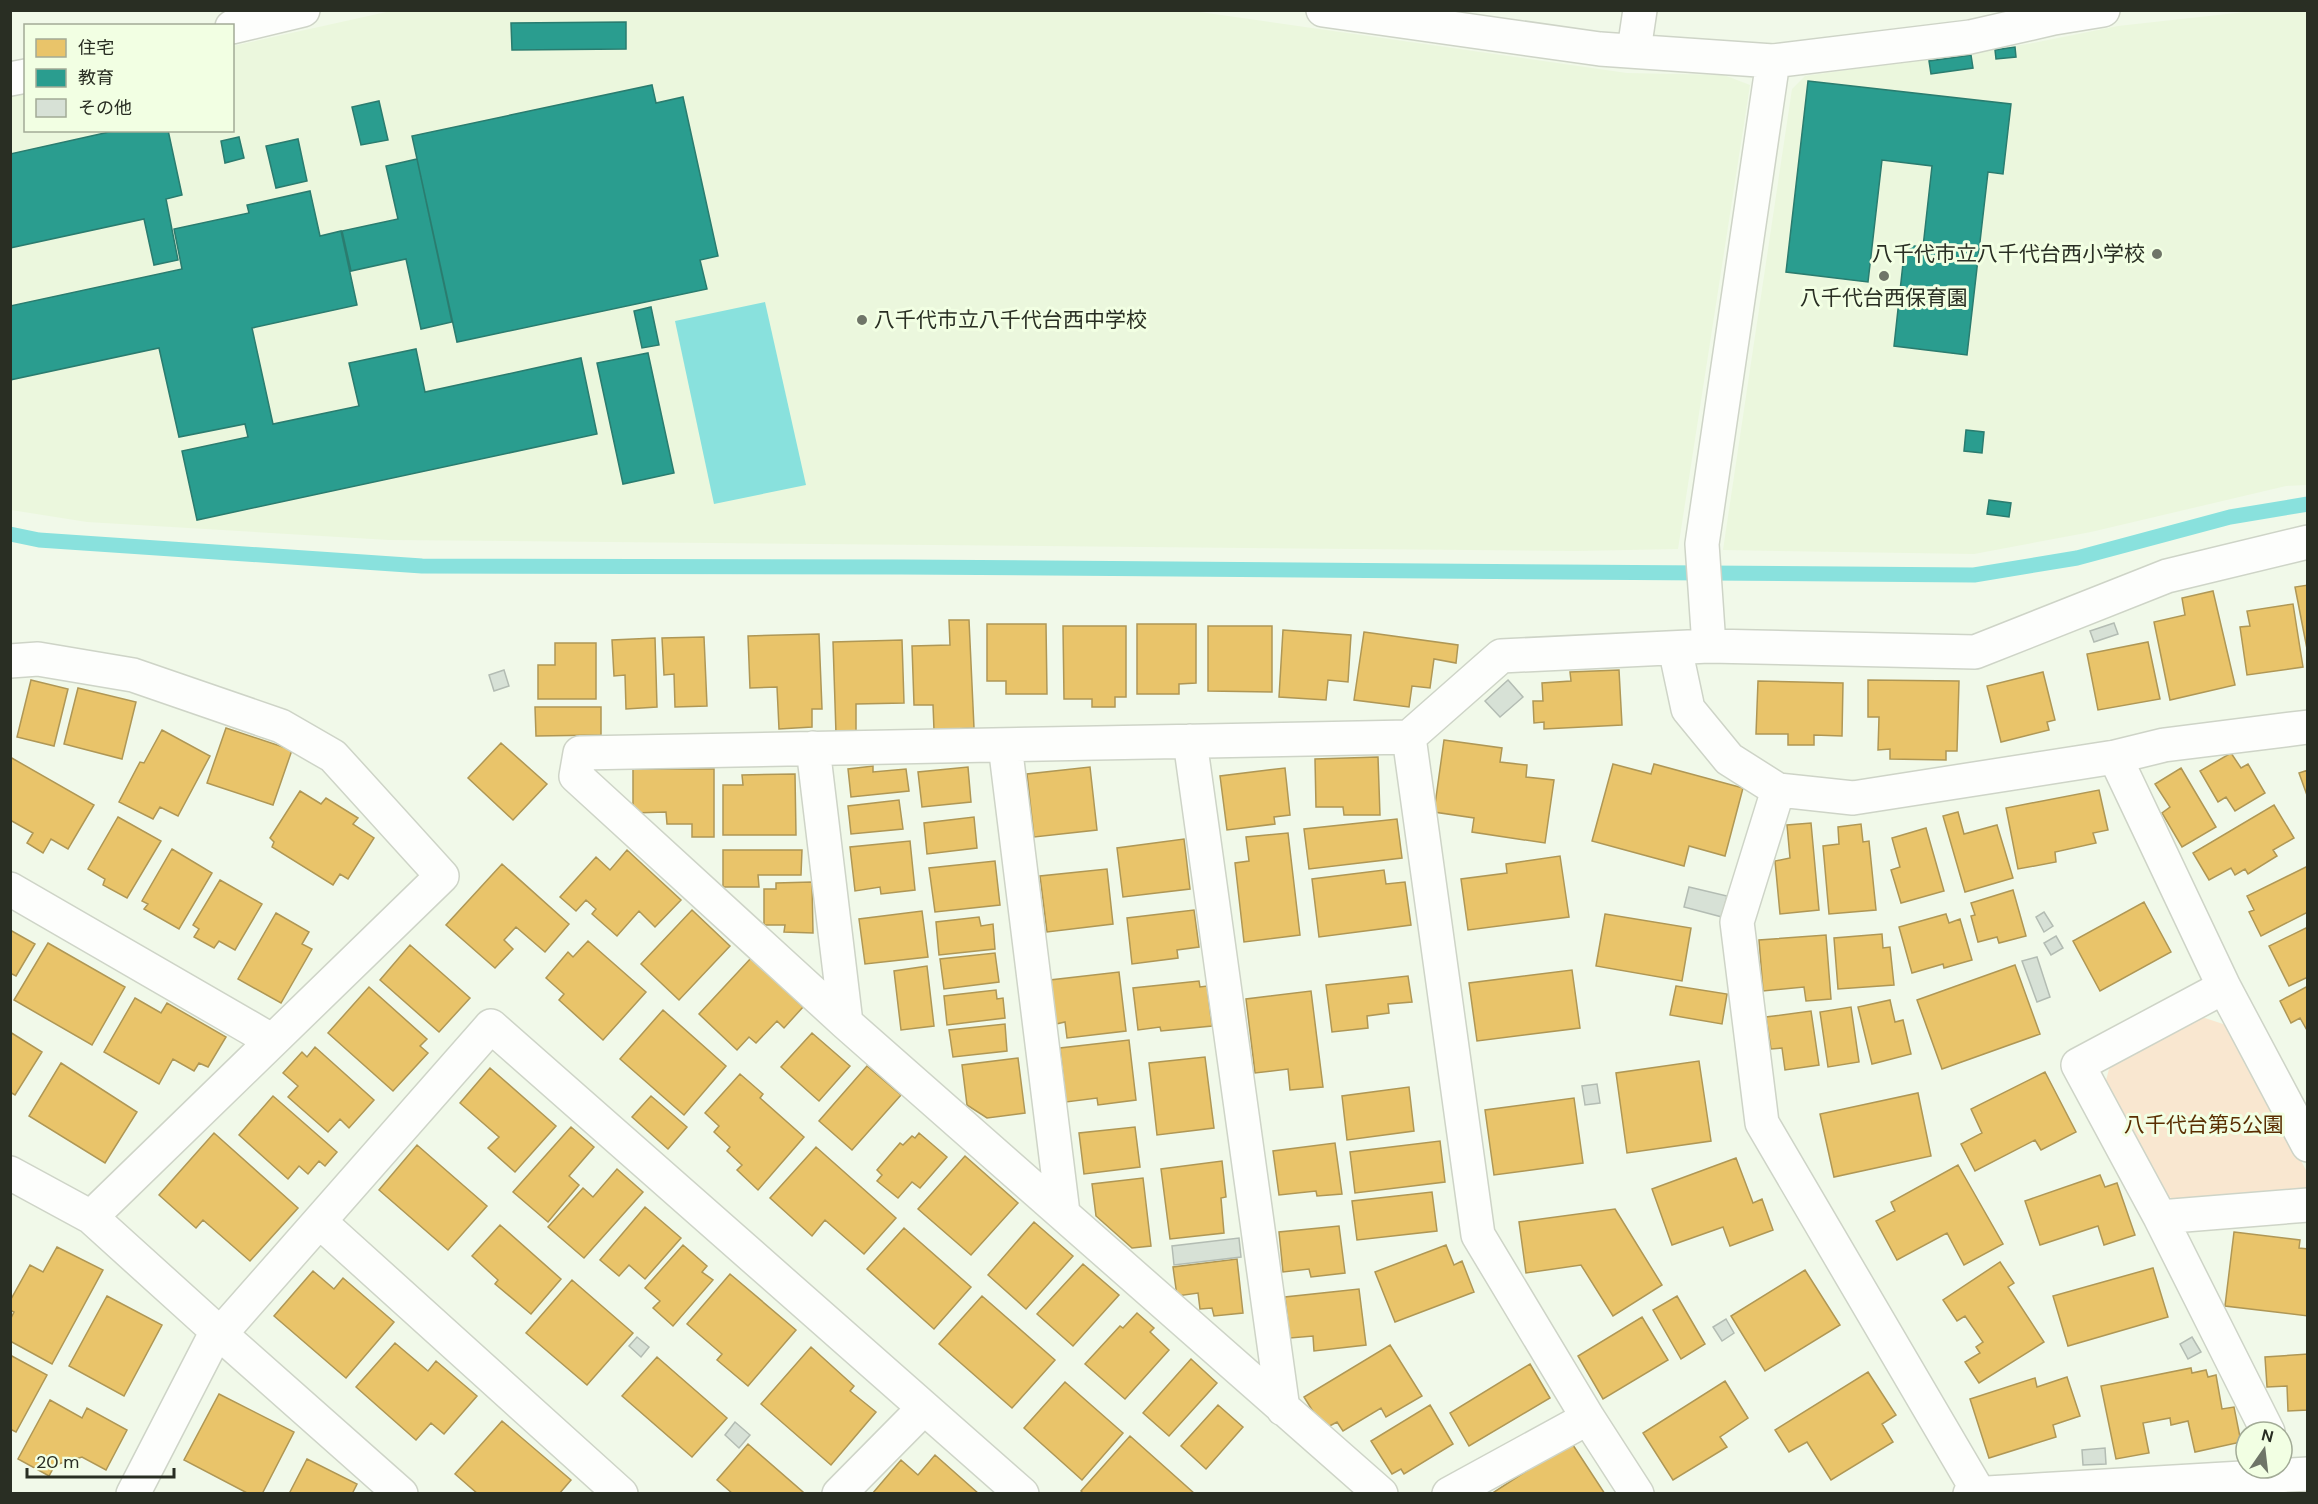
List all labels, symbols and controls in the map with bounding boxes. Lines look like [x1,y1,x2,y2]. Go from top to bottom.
legend [24,24,234,132]
text: 住宅 [78,36,114,60]
text: 教育 [78,66,114,90]
text: その他 [78,96,132,120]
place label: 八千代市立八千代台西小学校 [1872,240,2145,268]
marker: 八千代市立八千代台西小学校 [2150,247,2164,261]
marker: 八千代台西保育園 [1877,269,1891,283]
place label: 八千代台西保育園 [1800,284,1968,312]
place label: 八千代市立八千代台西中学校 [874,306,1147,334]
marker: 八千代市立八千代台西中学校 [855,313,869,327]
park label: 八千代台第5公園 [2124,1111,2284,1139]
north arrow [2234,1420,2294,1480]
text: N [2259,1424,2276,1448]
scale bar [27,1441,174,1479]
text: 20 m [36,1450,79,1474]

